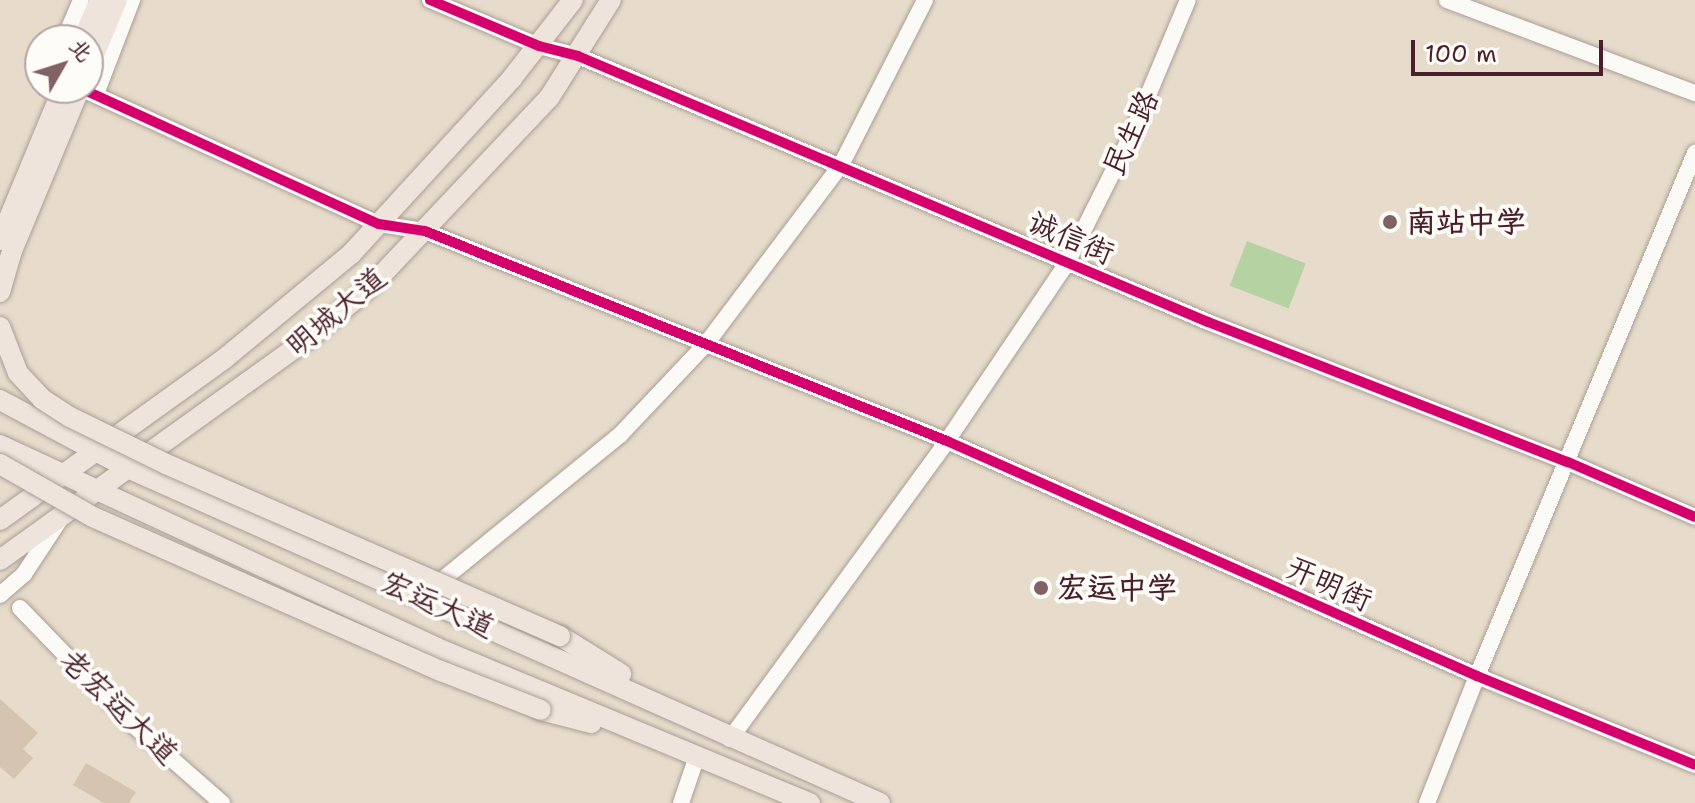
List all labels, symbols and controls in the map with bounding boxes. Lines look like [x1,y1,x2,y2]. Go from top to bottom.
north arrow [24,24,104,104]
scale bar [1415,24,1607,74]
text: 北 [63,32,100,68]
text: 100 m [1425,38,1497,70]
street label: 民生路 [1096,85,1166,181]
street label: 诚信街 [1023,204,1119,272]
place label: 南站中学 [1406,204,1526,240]
marker: 南站中学 [1381,213,1399,231]
street label: 明城大道 [278,260,394,364]
street label: 开明街 [1281,549,1377,619]
street label: 宏运大道 [376,564,500,646]
place label: 宏运中学 [1057,570,1177,606]
marker: 宏运中学 [1032,579,1050,597]
street label: 老宏运大道 [53,642,185,772]

